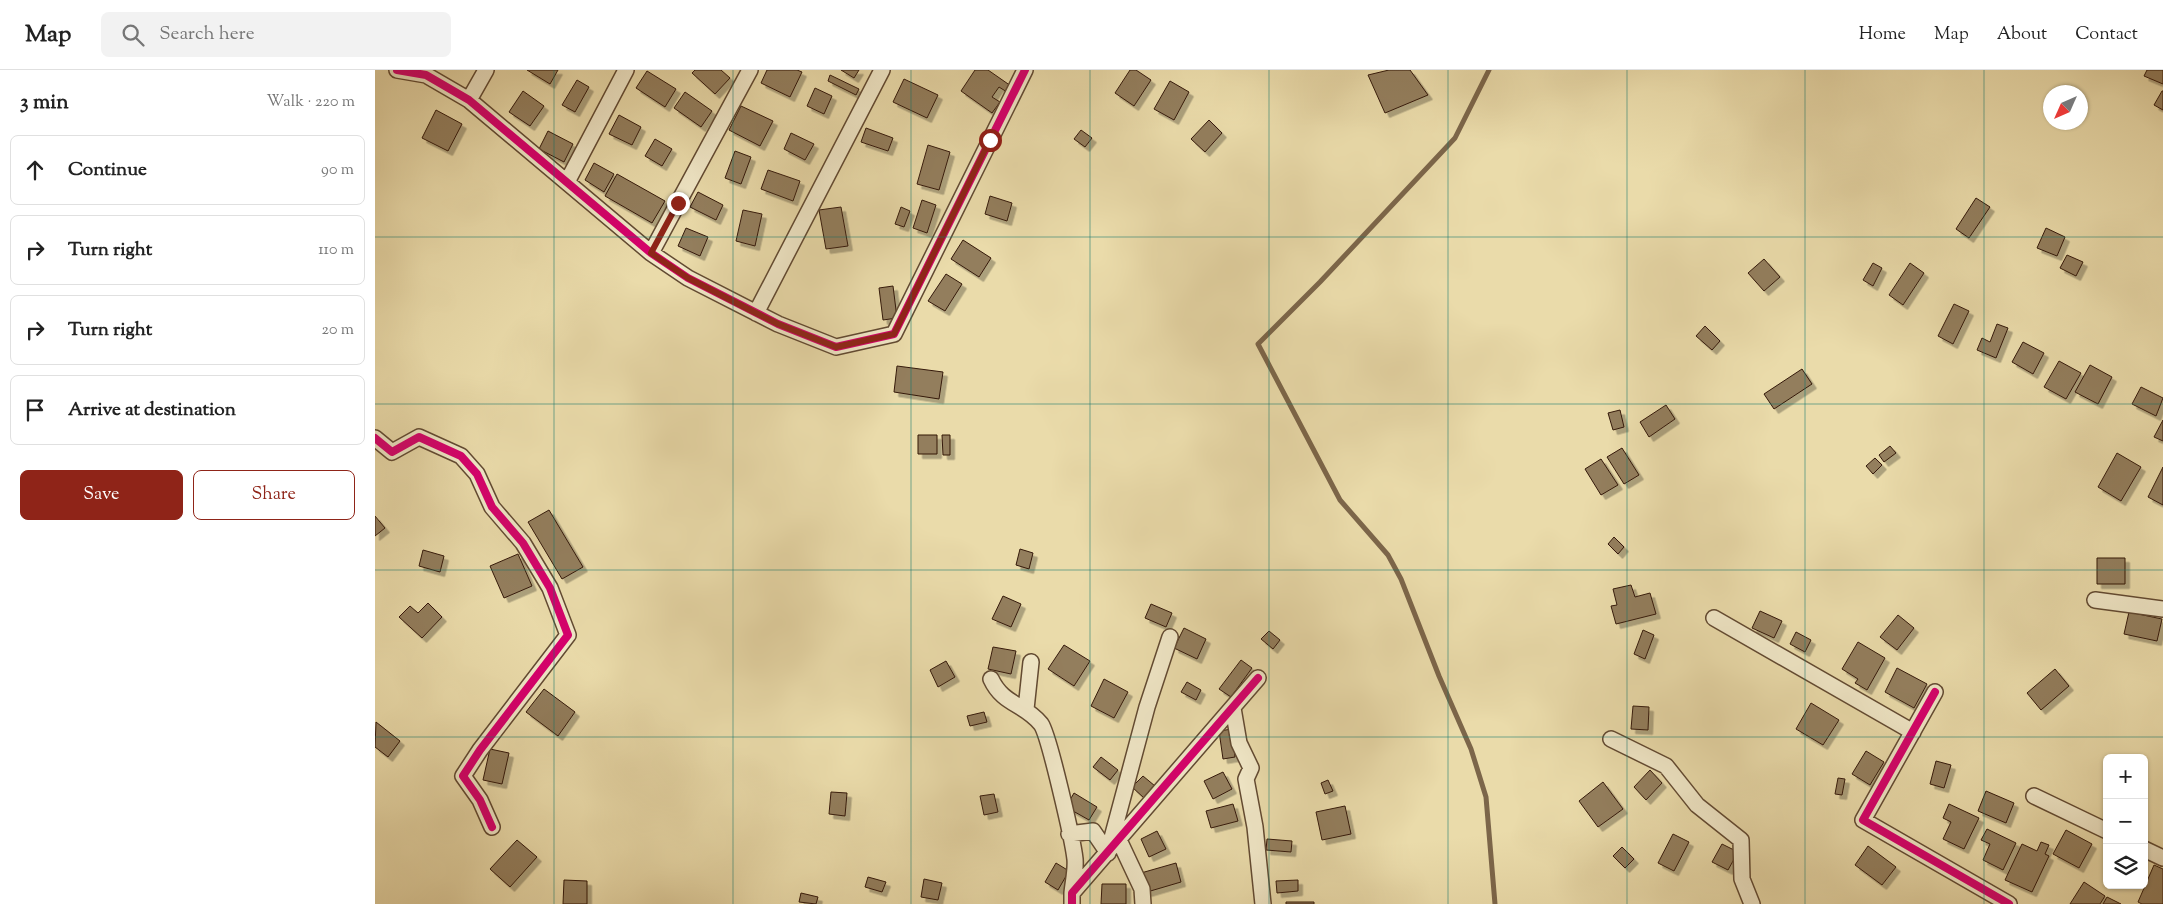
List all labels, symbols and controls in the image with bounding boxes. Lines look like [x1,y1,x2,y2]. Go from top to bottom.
search box [101,12,451,57]
text: Map [25,18,71,52]
icon: search [119,21,147,49]
text: Search here [159,21,255,48]
text: Home [1859,22,1906,48]
text: Map [1934,22,1969,48]
text: About [1997,22,2047,48]
text: Contact [2075,22,2138,48]
north arrow [2043,85,2088,130]
text: 3 min [20,88,69,118]
text: Walk · 220 m [267,91,355,114]
route start [979,129,1002,152]
icon: ahead [21,156,49,184]
text: Continue [68,157,147,184]
text: 90 m [321,159,354,182]
route end [667,192,690,215]
icon: right [21,236,49,264]
text: Turn right [68,237,152,264]
text: 110 m [318,239,354,262]
icon: right [21,316,49,344]
text: Turn right [68,317,152,344]
text: 20 m [321,319,354,342]
icon: arrive [21,396,49,424]
text: Arrive at destination [68,397,236,424]
button: Save [20,470,183,520]
button: Share [193,470,355,520]
map controls [2103,754,2148,889]
button: + [2103,754,2148,799]
button: − [2103,799,2148,844]
button: layers [2103,844,2148,889]

